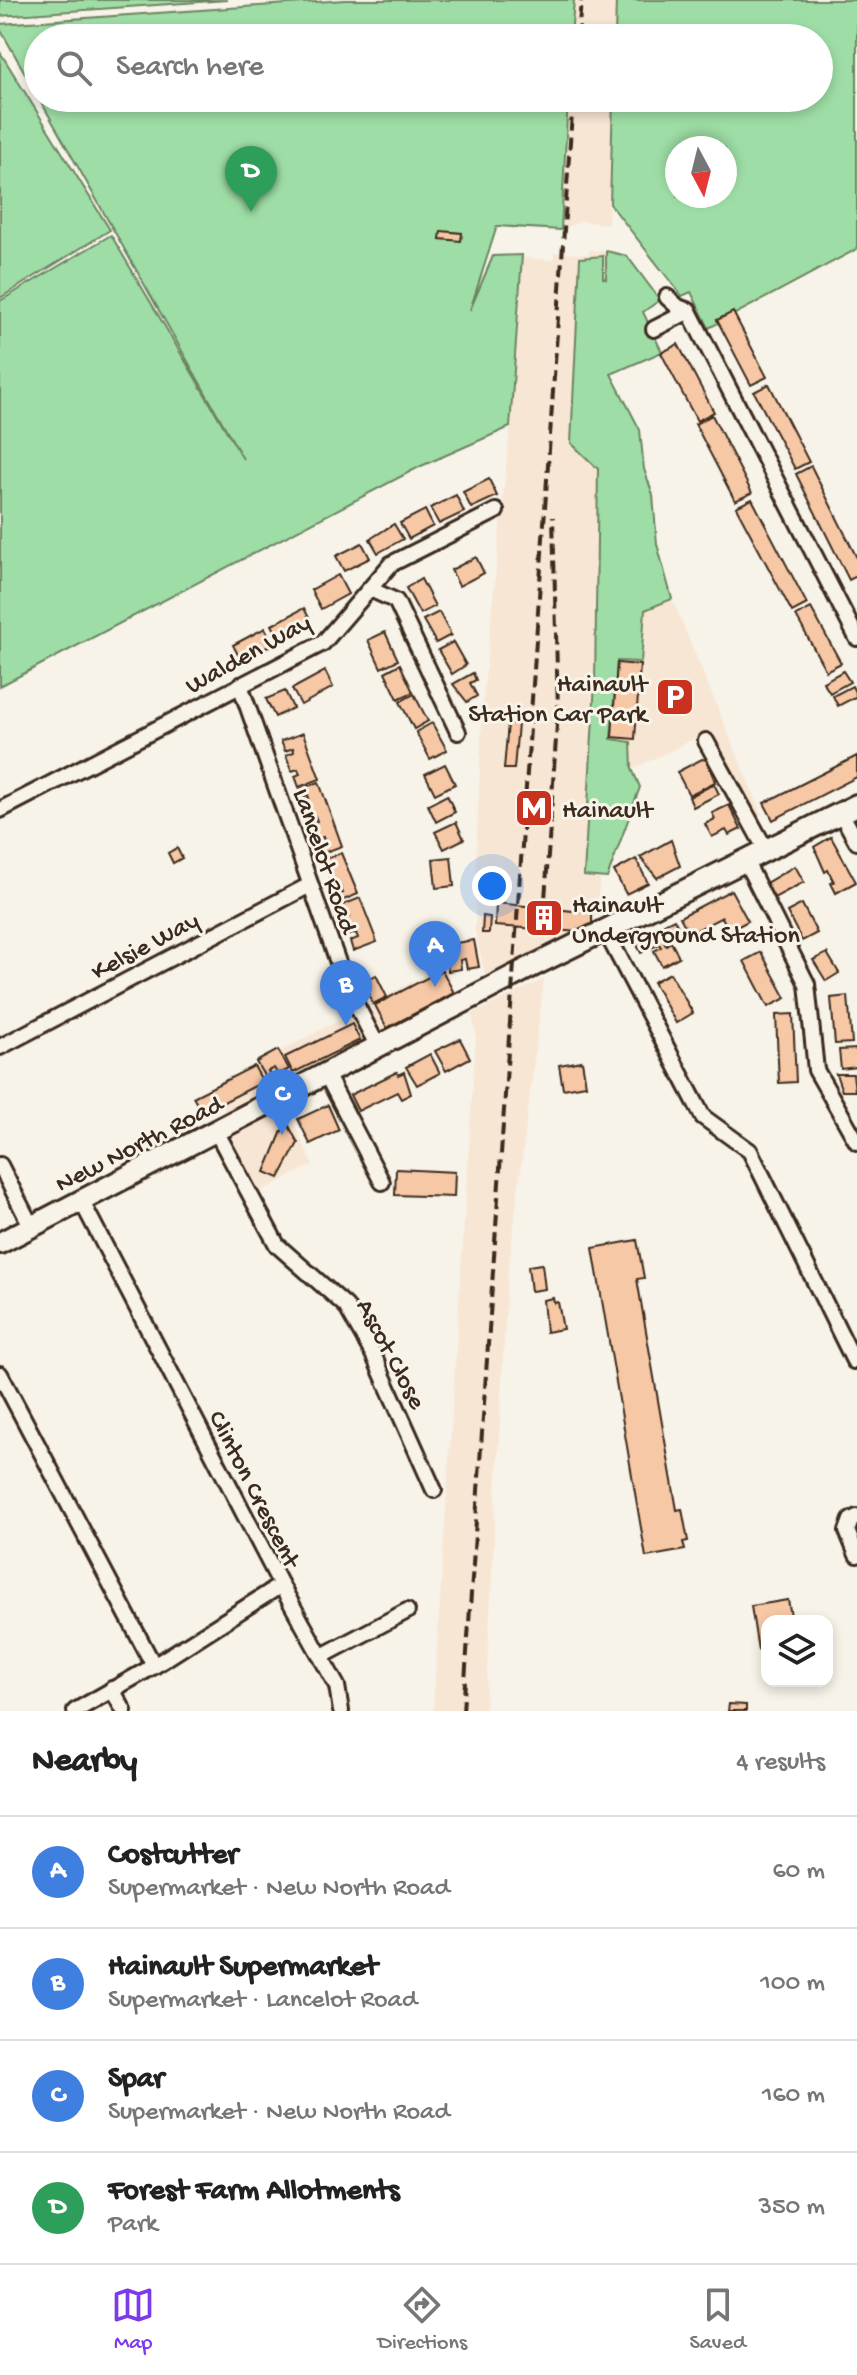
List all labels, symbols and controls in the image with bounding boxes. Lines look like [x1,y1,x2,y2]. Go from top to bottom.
search box [24,24,833,112]
icon: search [52,46,96,90]
text: Search here [116,51,264,86]
north arrow [665,136,737,208]
pin: D [225,146,277,212]
street label: Walden Way [181,609,318,703]
place label: Hainault Station Car Park [468,671,649,732]
parking icon: Hainault Station Car Park [654,676,696,718]
street label: Lancelot Road [283,785,363,940]
metro station icon: Hainault [513,787,555,829]
place label: Hainault [562,797,655,828]
your location [472,866,512,906]
place label: Hainault Underground Station [572,892,801,953]
building icon: Hainault Underground Station [523,897,565,939]
street label: Kelsie Way [87,907,205,989]
pin: A [409,921,461,987]
pin: B [320,960,372,1026]
pin: C [256,1069,308,1135]
street label: New North Road [51,1090,231,1202]
street label: Ascot Close [347,1295,431,1416]
street label: Clinton Crescent [199,1406,306,1576]
map controls [761,1615,833,1687]
button: layers [761,1615,833,1687]
text: Nearby [32,1743,137,1783]
text: 4 results [736,1748,825,1779]
text: Costcutter [108,1839,238,1874]
text: A [50,1857,66,1888]
text: 60 m [772,1857,825,1888]
text: Supermarket · New North Road [108,1874,450,1905]
text: Hainault Supermarket [108,1951,378,1986]
text: B [51,1969,65,2000]
text: 100 m [760,1969,825,2000]
text: Supermarket · Lancelot Road [108,1986,417,2017]
text: Spar [108,2063,164,2098]
text: C [51,2081,65,2112]
text: 160 m [762,2081,825,2112]
text: Supermarket · New North Road [108,2098,450,2129]
text: Forest Farm Allotments [108,2175,400,2210]
text: D [50,2193,66,2224]
text: 350 m [758,2193,825,2224]
text: Park [108,2210,158,2241]
tab: Map [111,2283,155,2357]
tab: Directions [378,2283,467,2357]
tab: Saved [689,2283,746,2357]

